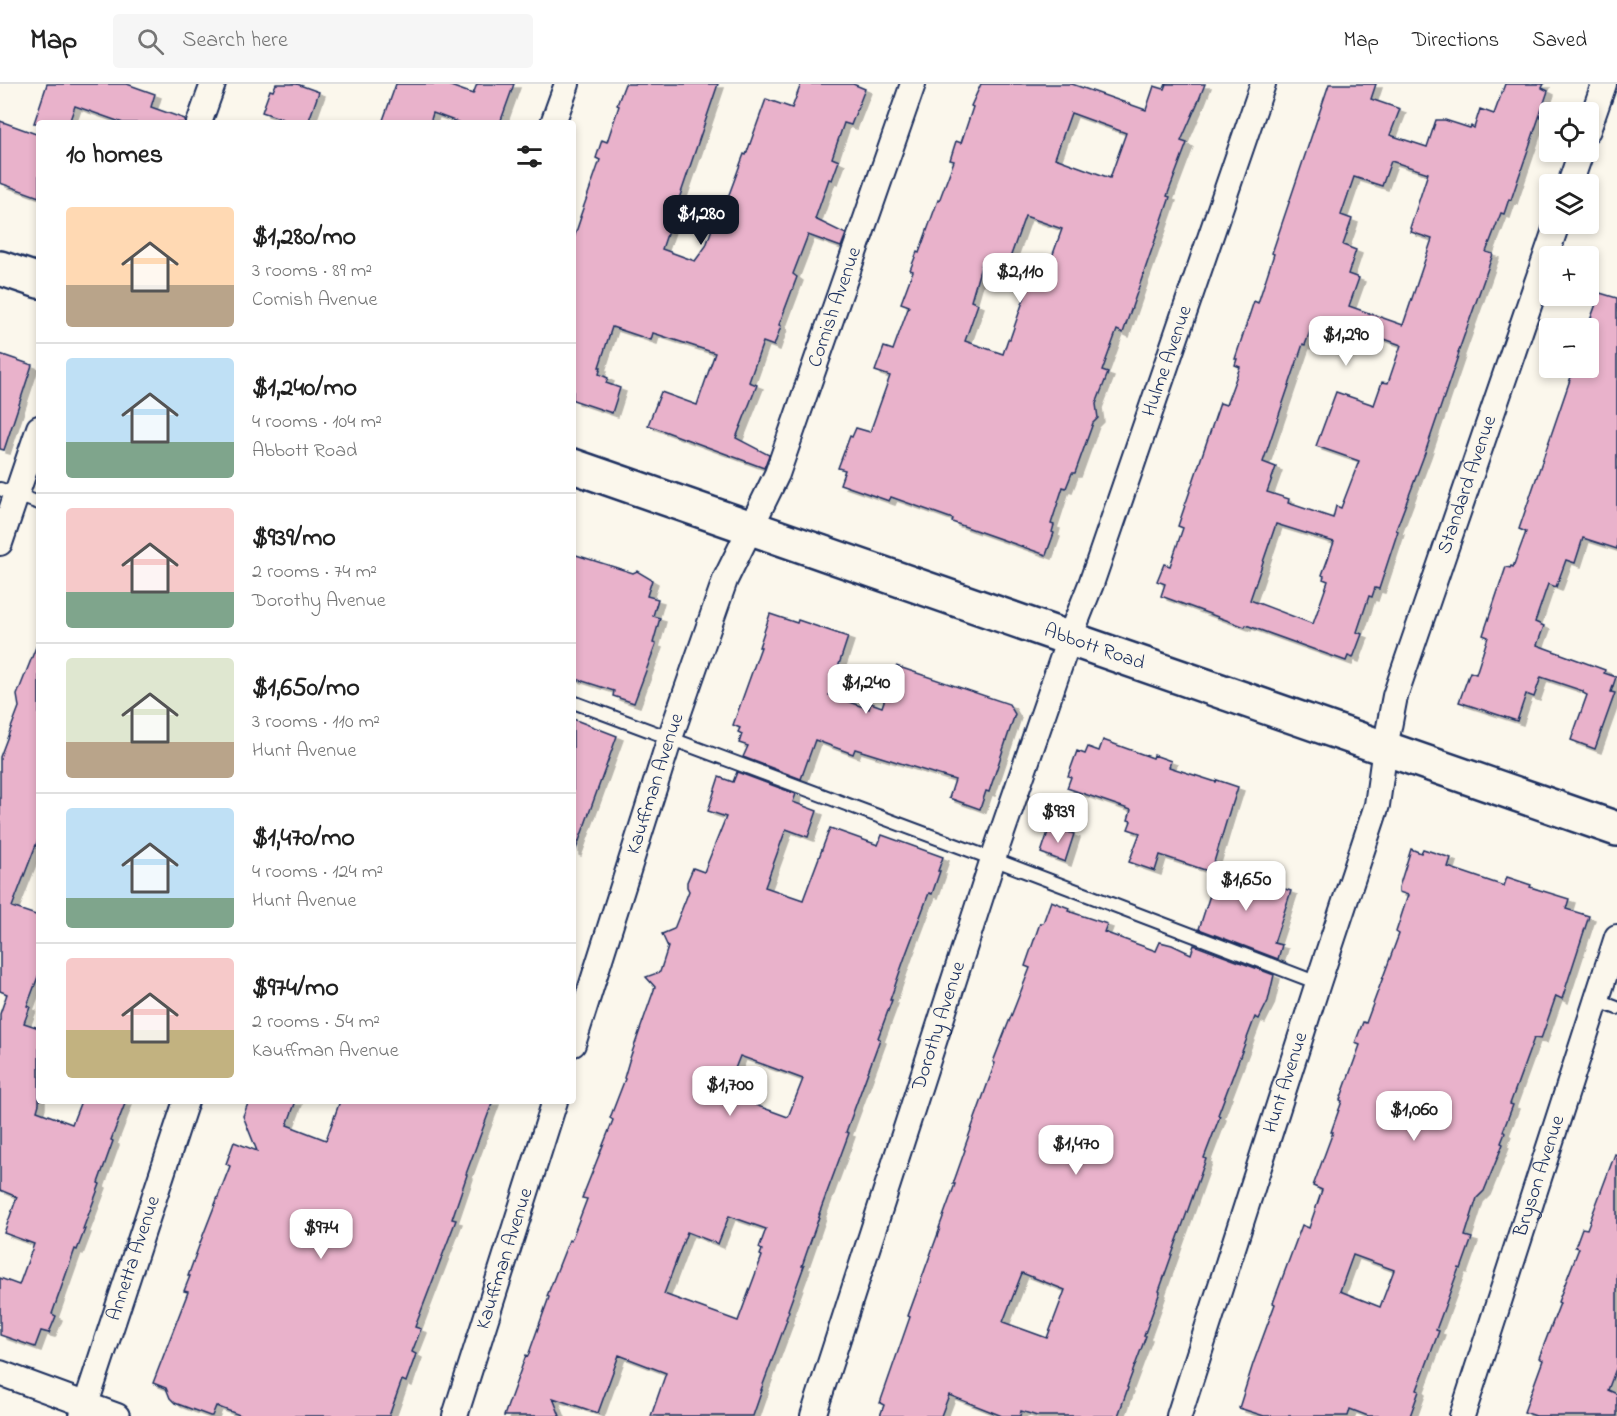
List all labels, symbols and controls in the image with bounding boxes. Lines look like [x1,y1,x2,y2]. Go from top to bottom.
search box [113,14,533,68]
text: Map [30,21,77,62]
icon: search [134,25,167,58]
text: Search here [182,25,288,57]
text: Map [1343,26,1379,56]
text: Directions [1412,26,1499,56]
text: Saved [1532,26,1587,56]
map controls [1539,102,1599,378]
button: locate [1539,102,1599,162]
text: 10 homes [66,137,163,175]
icon: filters [513,140,546,173]
button: layers [1539,174,1599,234]
pin: $1,280 [652,195,750,246]
text: $1,280 [677,200,725,229]
text: $1,280/mo [252,219,356,257]
icon: home [114,231,186,303]
street label: Cornish Avenue [801,243,870,371]
button: + [1539,246,1599,306]
pin: $2,110 [971,253,1069,304]
text: 3 rooms · 89 m² [252,257,372,286]
text: $2,110 [997,258,1043,287]
text: Cornish Avenue [252,286,378,315]
street label: Hulme Avenue [1135,302,1200,421]
pin: $1,290 [1297,316,1395,367]
button: − [1539,318,1599,378]
text: $1,290 [1323,321,1369,350]
text: $1,240/mo [252,370,357,408]
icon: home [114,382,186,454]
text: 4 rooms · 104 m² [252,408,382,437]
street label: Standard Avenue [1430,412,1505,558]
text: Abbott Road [252,437,357,466]
text: $939/mo [252,520,336,558]
icon: home [114,532,186,604]
text: 2 rooms · 74 m² [252,558,377,587]
text: Dorothy Avenue [252,587,386,616]
street label: Abbott Road [1040,616,1149,678]
pin: $1,240 [817,664,915,715]
text: $1,240 [842,669,890,698]
text: $1,650/mo [252,670,360,708]
icon: home [114,682,186,754]
text: 3 rooms · 110 m² [252,708,380,737]
street label: Kauffman Avenue [619,709,692,858]
text: Hunt Avenue [252,737,356,766]
pin: $939 [1022,793,1094,844]
text: $939 [1042,798,1074,827]
text: $1,470/mo [252,820,355,858]
icon: home [114,832,186,904]
text: 4 rooms · 124 m² [252,858,383,887]
pin: $1,650 [1197,861,1295,912]
text: $1,650 [1221,866,1271,895]
text: Hunt Avenue [252,887,356,916]
street label: Dorothy Avenue [904,958,973,1095]
text: $974/mo [252,970,339,1008]
icon: home [114,982,186,1054]
text: 2 rooms · 54 m² [252,1008,380,1037]
street label: Hunt Avenue [1256,1029,1316,1137]
text: Kauffman Avenue [252,1037,399,1066]
pin: $1,700 [681,1066,779,1117]
text: $1,700 [706,1071,754,1100]
pin: $1,060 [1365,1091,1463,1142]
text: $1,060 [1390,1096,1438,1125]
street label: Bryson Avenue [1506,1112,1573,1242]
pin: $1,470 [1027,1125,1125,1176]
text: $1,470 [1052,1130,1100,1159]
street label: Kauffman Avenue [469,1184,541,1333]
street label: Annetta Avenue [100,1192,168,1325]
pin: $974 [285,1209,357,1260]
text: $974 [304,1214,338,1243]

